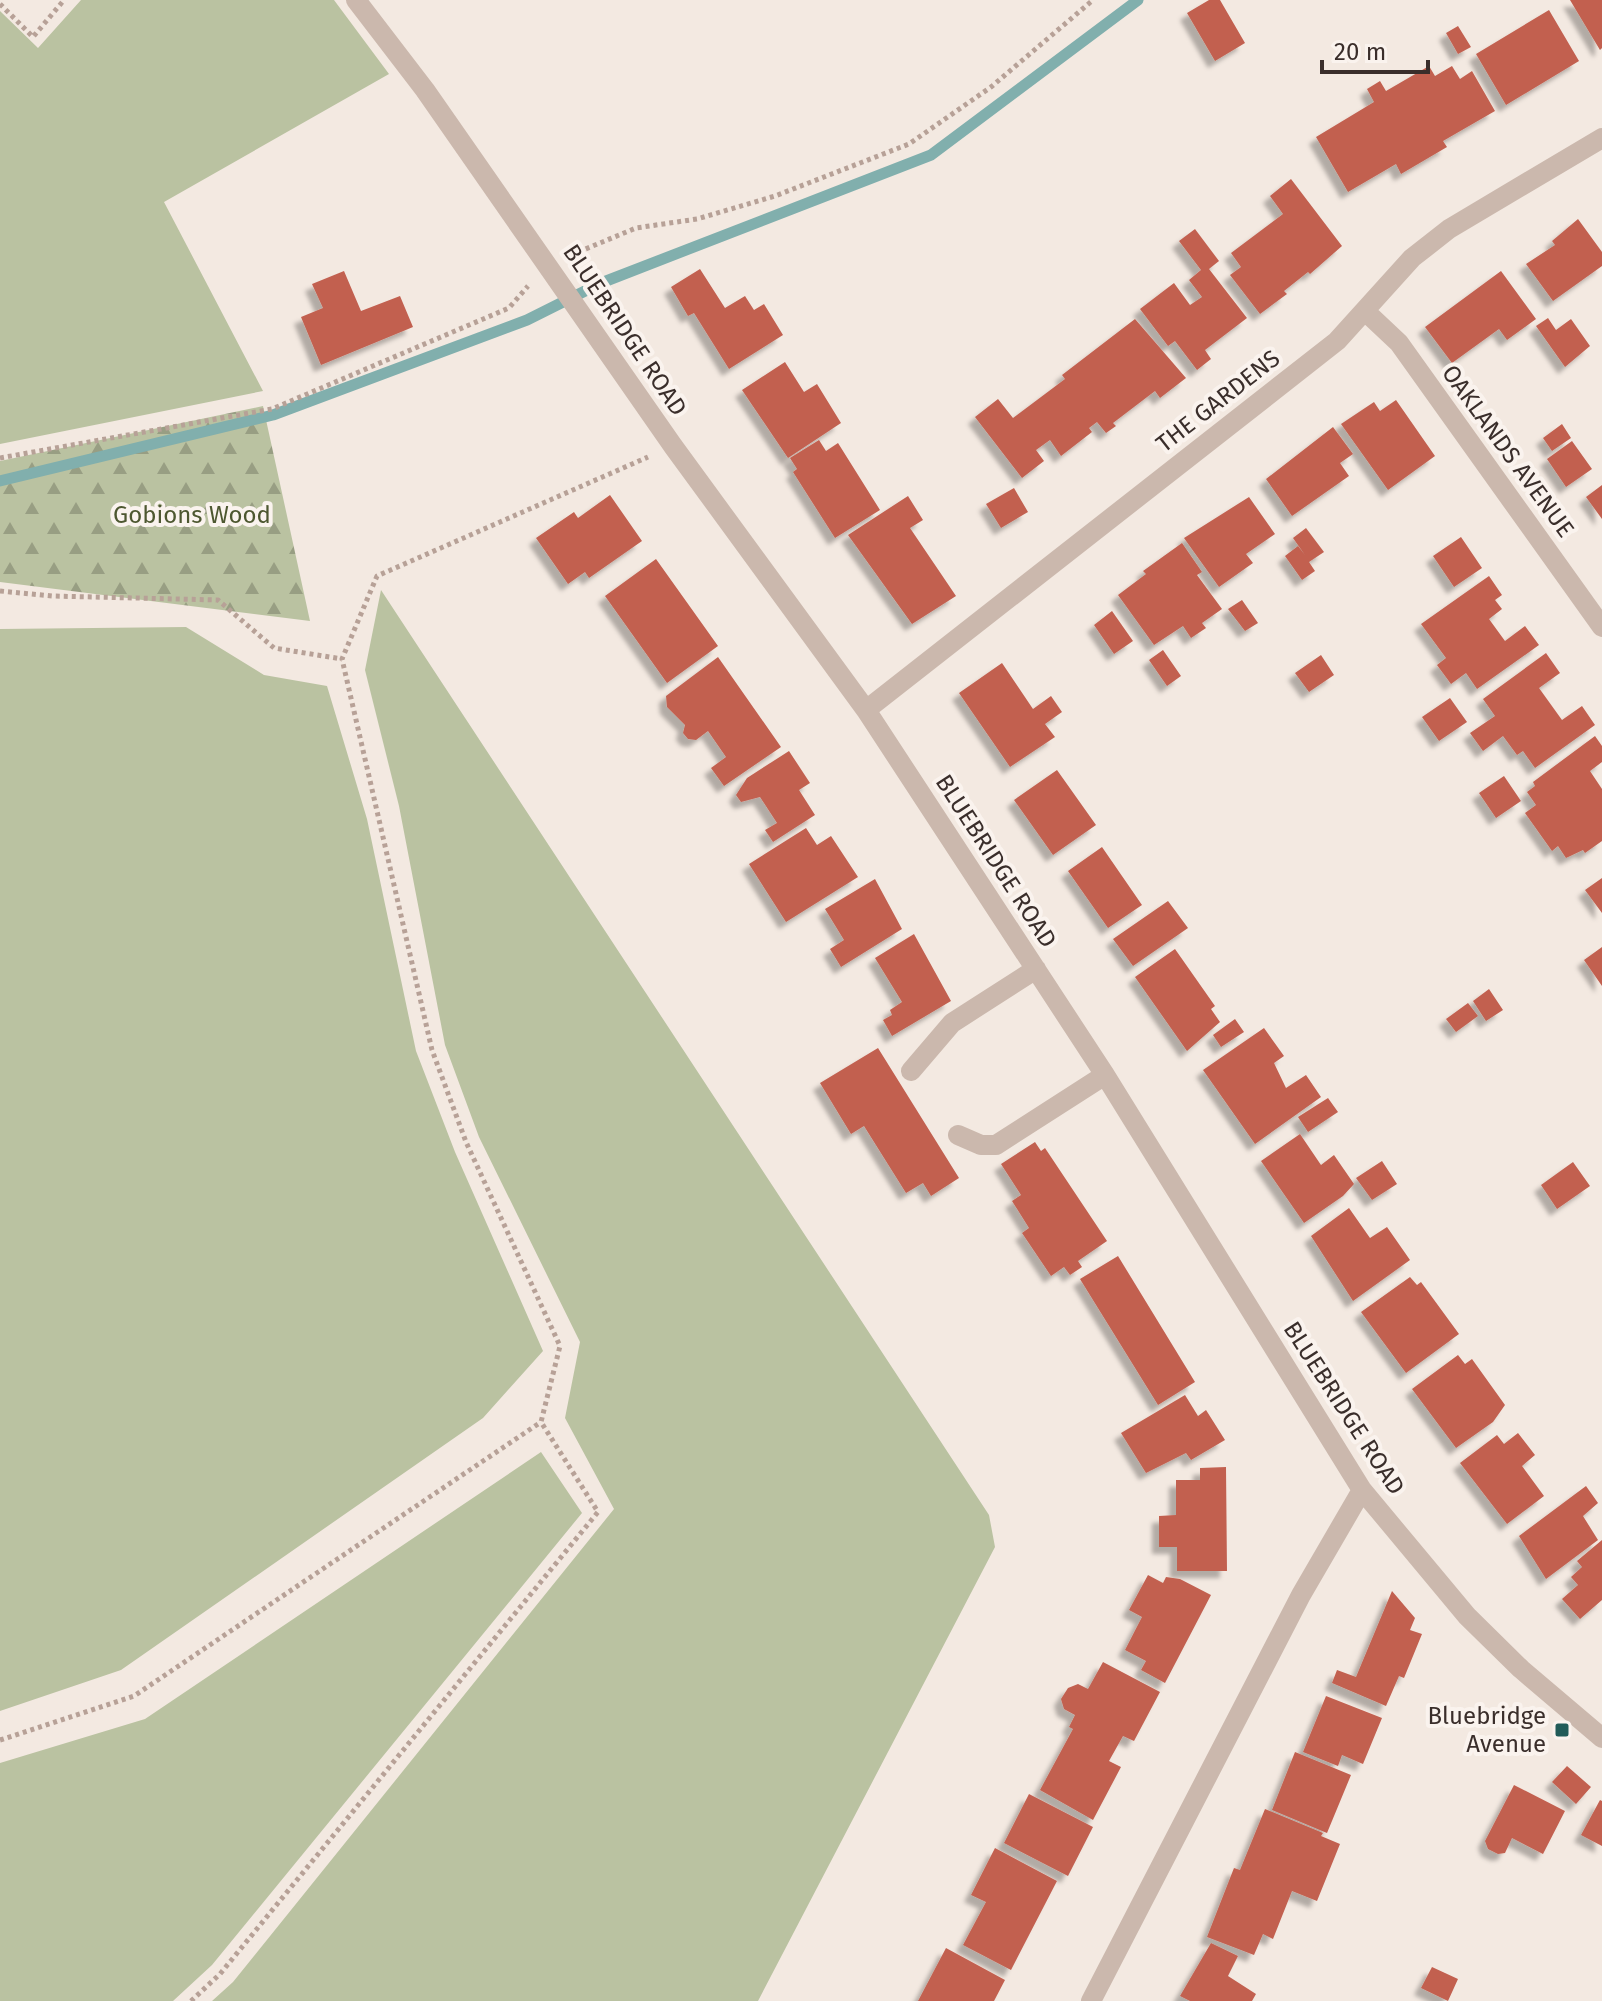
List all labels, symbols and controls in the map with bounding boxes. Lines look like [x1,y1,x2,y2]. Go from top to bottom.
scale bar [1322,24,1428,74]
text: 20 m [1334,38,1386,66]
street label: BLUEBRIDGE ROAD [557,239,693,421]
street label: THE GARDENS [1151,344,1285,458]
street label: OAKLANDS AVENUE [1436,359,1580,543]
park label: Gobions Wood [113,501,271,529]
street label: BLUEBRIDGE ROAD [930,769,1062,953]
street label: BLUEBRIDGE ROAD [1278,1316,1410,1500]
place label: Bluebridge Avenue [1428,1702,1546,1758]
marker: Bluebridge Avenue [1553,1721,1571,1739]

